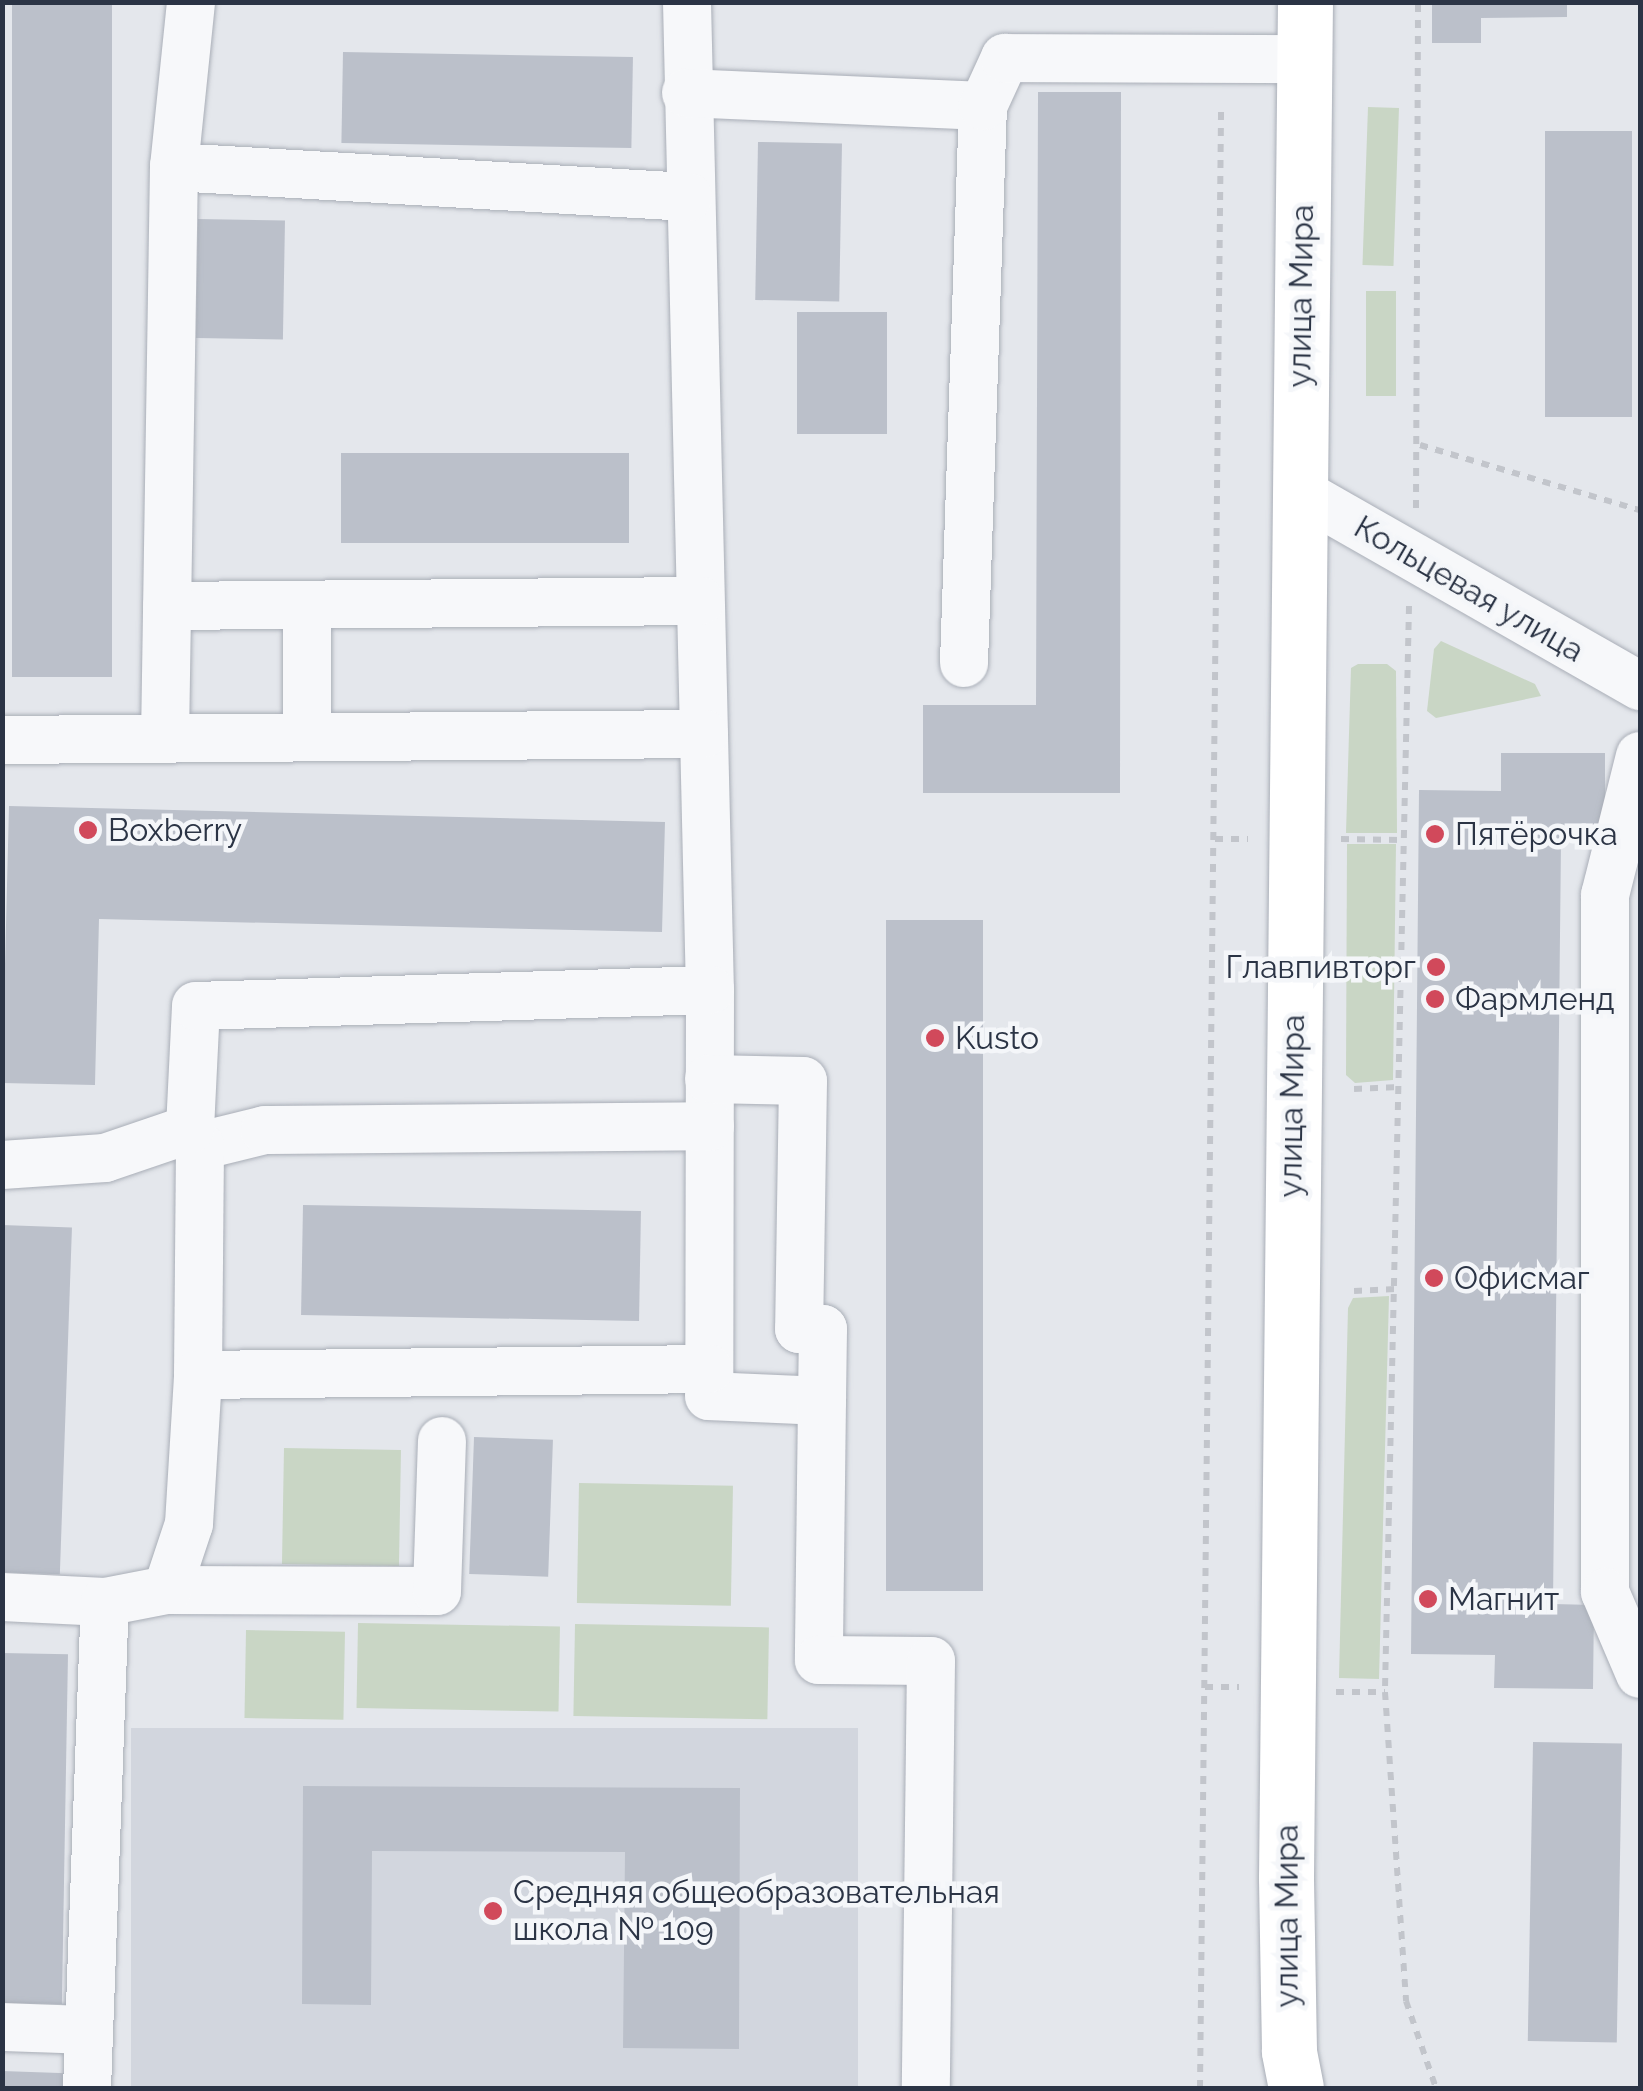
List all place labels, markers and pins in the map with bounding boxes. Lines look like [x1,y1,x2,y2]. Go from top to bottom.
place label: Boxberry [108,811,242,849]
place label: Пятёрочка [1455,815,1618,853]
marker: Boxberry [77,819,99,841]
marker: Пятёрочка [1424,823,1446,845]
place label: Главпивторг [1225,948,1416,986]
marker: Главпивторг [1425,956,1447,978]
place label: Фармленд [1455,980,1615,1018]
marker: Фармленд [1424,988,1446,1010]
place label: Kusto [955,1019,1039,1057]
marker: Kusto [924,1027,946,1049]
place label: Офисмаг [1454,1259,1590,1297]
marker: Офисмаг [1423,1267,1445,1289]
place label: Магнит [1448,1580,1559,1618]
marker: Магнит [1417,1588,1439,1610]
place label: Средняя общеобразовательная школа № 109 [513,1874,1000,1949]
marker: Средняя общеобразовательная школа № 109 [482,1900,504,1922]

